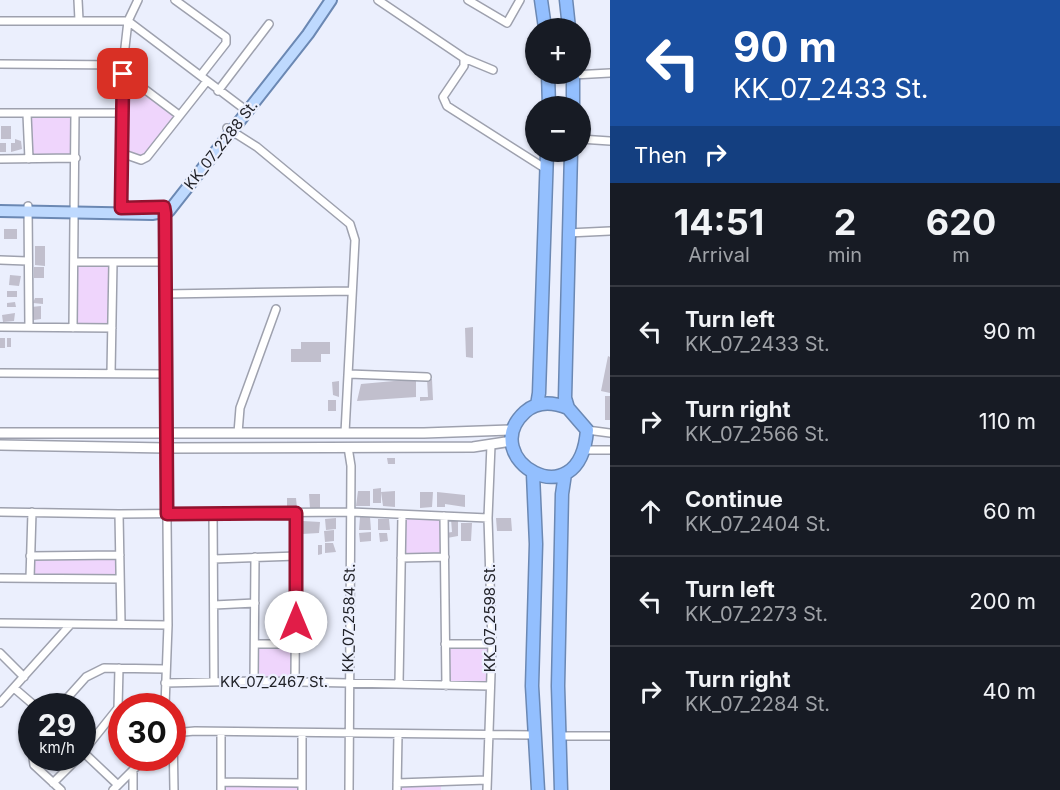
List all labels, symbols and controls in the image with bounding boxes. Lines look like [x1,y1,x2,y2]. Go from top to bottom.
map controls [525,18,591,162]
button: + [525,18,591,84]
text: 90 m [733,21,837,72]
icon: left [634,24,712,102]
pin [97,48,148,99]
icon: arrive [106,57,139,90]
text: KK_07_2433 St. [733,72,929,105]
street label: KK_07_2288 St. [180,96,261,193]
button: − [525,96,591,162]
icon: right [699,138,732,171]
text: Then [634,142,687,168]
text: 14:51 [674,200,764,244]
text: 2 [834,200,856,244]
text: 620 [926,200,996,244]
text: Arrival [688,243,750,267]
text: min [828,243,862,267]
text: m [952,243,970,267]
text: Turn left [685,306,775,332]
icon: left [634,315,667,348]
text: 90 m [983,318,1036,344]
text: KK_07_2433 St. [685,332,830,356]
text: Turn right [685,396,791,422]
icon: right [634,405,667,438]
text: 110 m [979,408,1036,434]
text: KK_07_2566 St. [685,422,830,446]
text: Continue [685,486,783,512]
icon: ahead [634,495,667,528]
text: 60 m [983,498,1036,524]
text: KK_07_2404 St. [685,512,831,536]
street label: KK_07_2584 St. [338,563,359,673]
street label: KK_07_2598 St. [480,564,499,672]
text: Turn left [685,576,775,602]
icon: left [634,585,667,618]
text: 200 m [969,588,1036,614]
position arrow [264,590,328,654]
text: KK_07_2273 St. [685,602,828,626]
text: Turn right [685,666,791,692]
street label: KK_07_2467 St. [220,672,328,691]
icon: right [634,675,667,708]
text: 40 m [982,678,1036,704]
text: KK_07_2284 St. [685,692,830,716]
speed limit sign: 30 [108,693,186,771]
text: 29 [38,707,76,743]
text: km/h [39,738,75,757]

